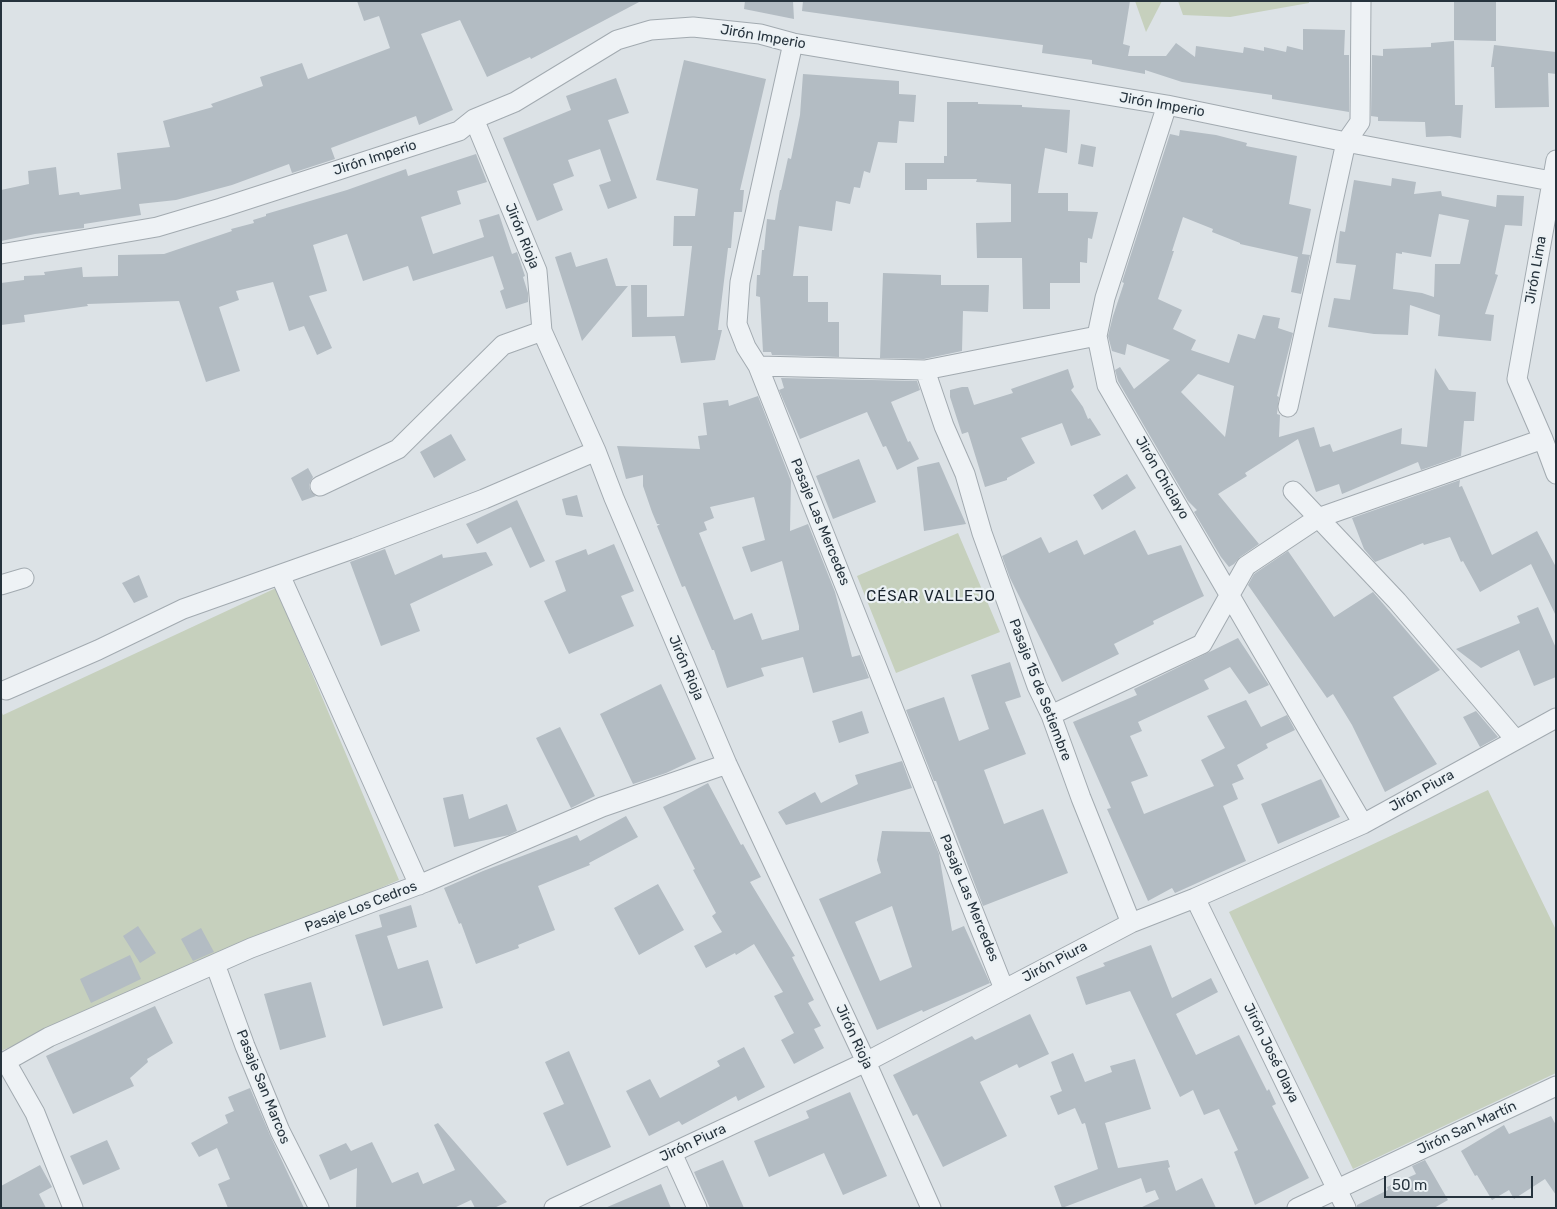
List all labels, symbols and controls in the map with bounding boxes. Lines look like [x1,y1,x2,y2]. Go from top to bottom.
street label: Jirón Imperio [719,21,807,53]
street label: Jirón Imperio [1118,89,1206,121]
street label: Jirón Imperio [331,137,419,179]
street label: Jirón Rioja [501,201,543,271]
street label: Jirón Lima [1522,235,1550,305]
street label: Jirón Chiclayo [1132,434,1192,522]
street label: Pasaje Las Mercedes [787,456,853,588]
district label: CÉSAR VALLEJO [865,588,997,606]
street label: Pasaje 15 de Setiembre [1005,617,1075,763]
street label: Jirón Rioja [665,633,707,703]
street label: Jirón Piura [1387,766,1457,816]
street label: Pasaje Las Mercedes [936,832,1002,964]
street label: Pasaje Los Cedros [303,878,419,936]
street label: Jirón Piura [1020,938,1090,986]
street label: Jirón José Olaya [1240,1001,1302,1105]
street label: Jirón Rioja [832,1002,876,1072]
street label: Pasaje San Marcos [232,1027,294,1147]
street label: Jirón San Martín [1415,1098,1519,1158]
street label: Jirón Piura [657,1120,729,1166]
scale bar [1387,1166,1536,1198]
text: 50 m [1392,1176,1427,1194]

